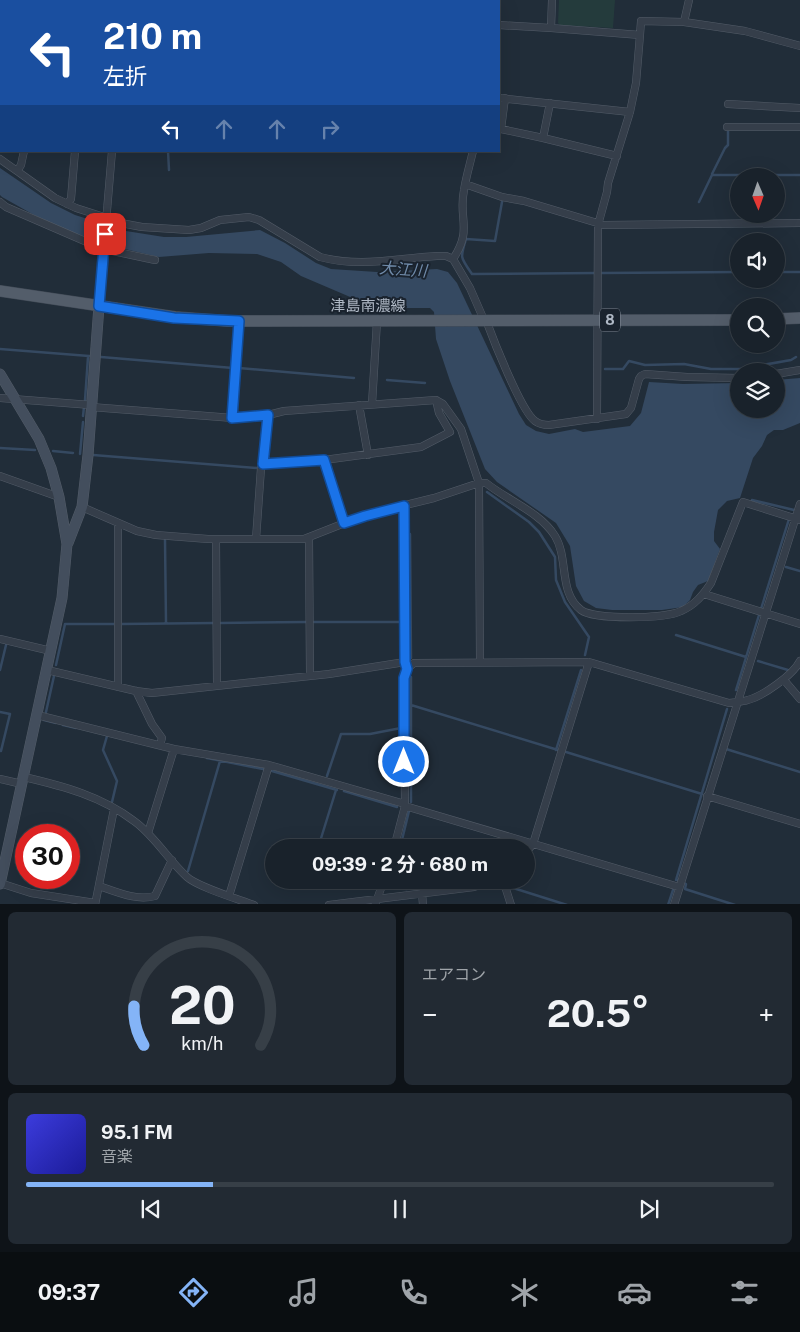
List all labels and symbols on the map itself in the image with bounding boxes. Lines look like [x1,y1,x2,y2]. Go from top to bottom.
north arrow [730,168,785,222]
pin [84,213,126,255]
water label: 大江川 [378,258,430,281]
street label: 津島南濃線 [330,297,406,314]
road number: 8 [600,308,620,332]
position arrow [377,735,429,787]
speed limit sign: 30 [15,824,80,889]

